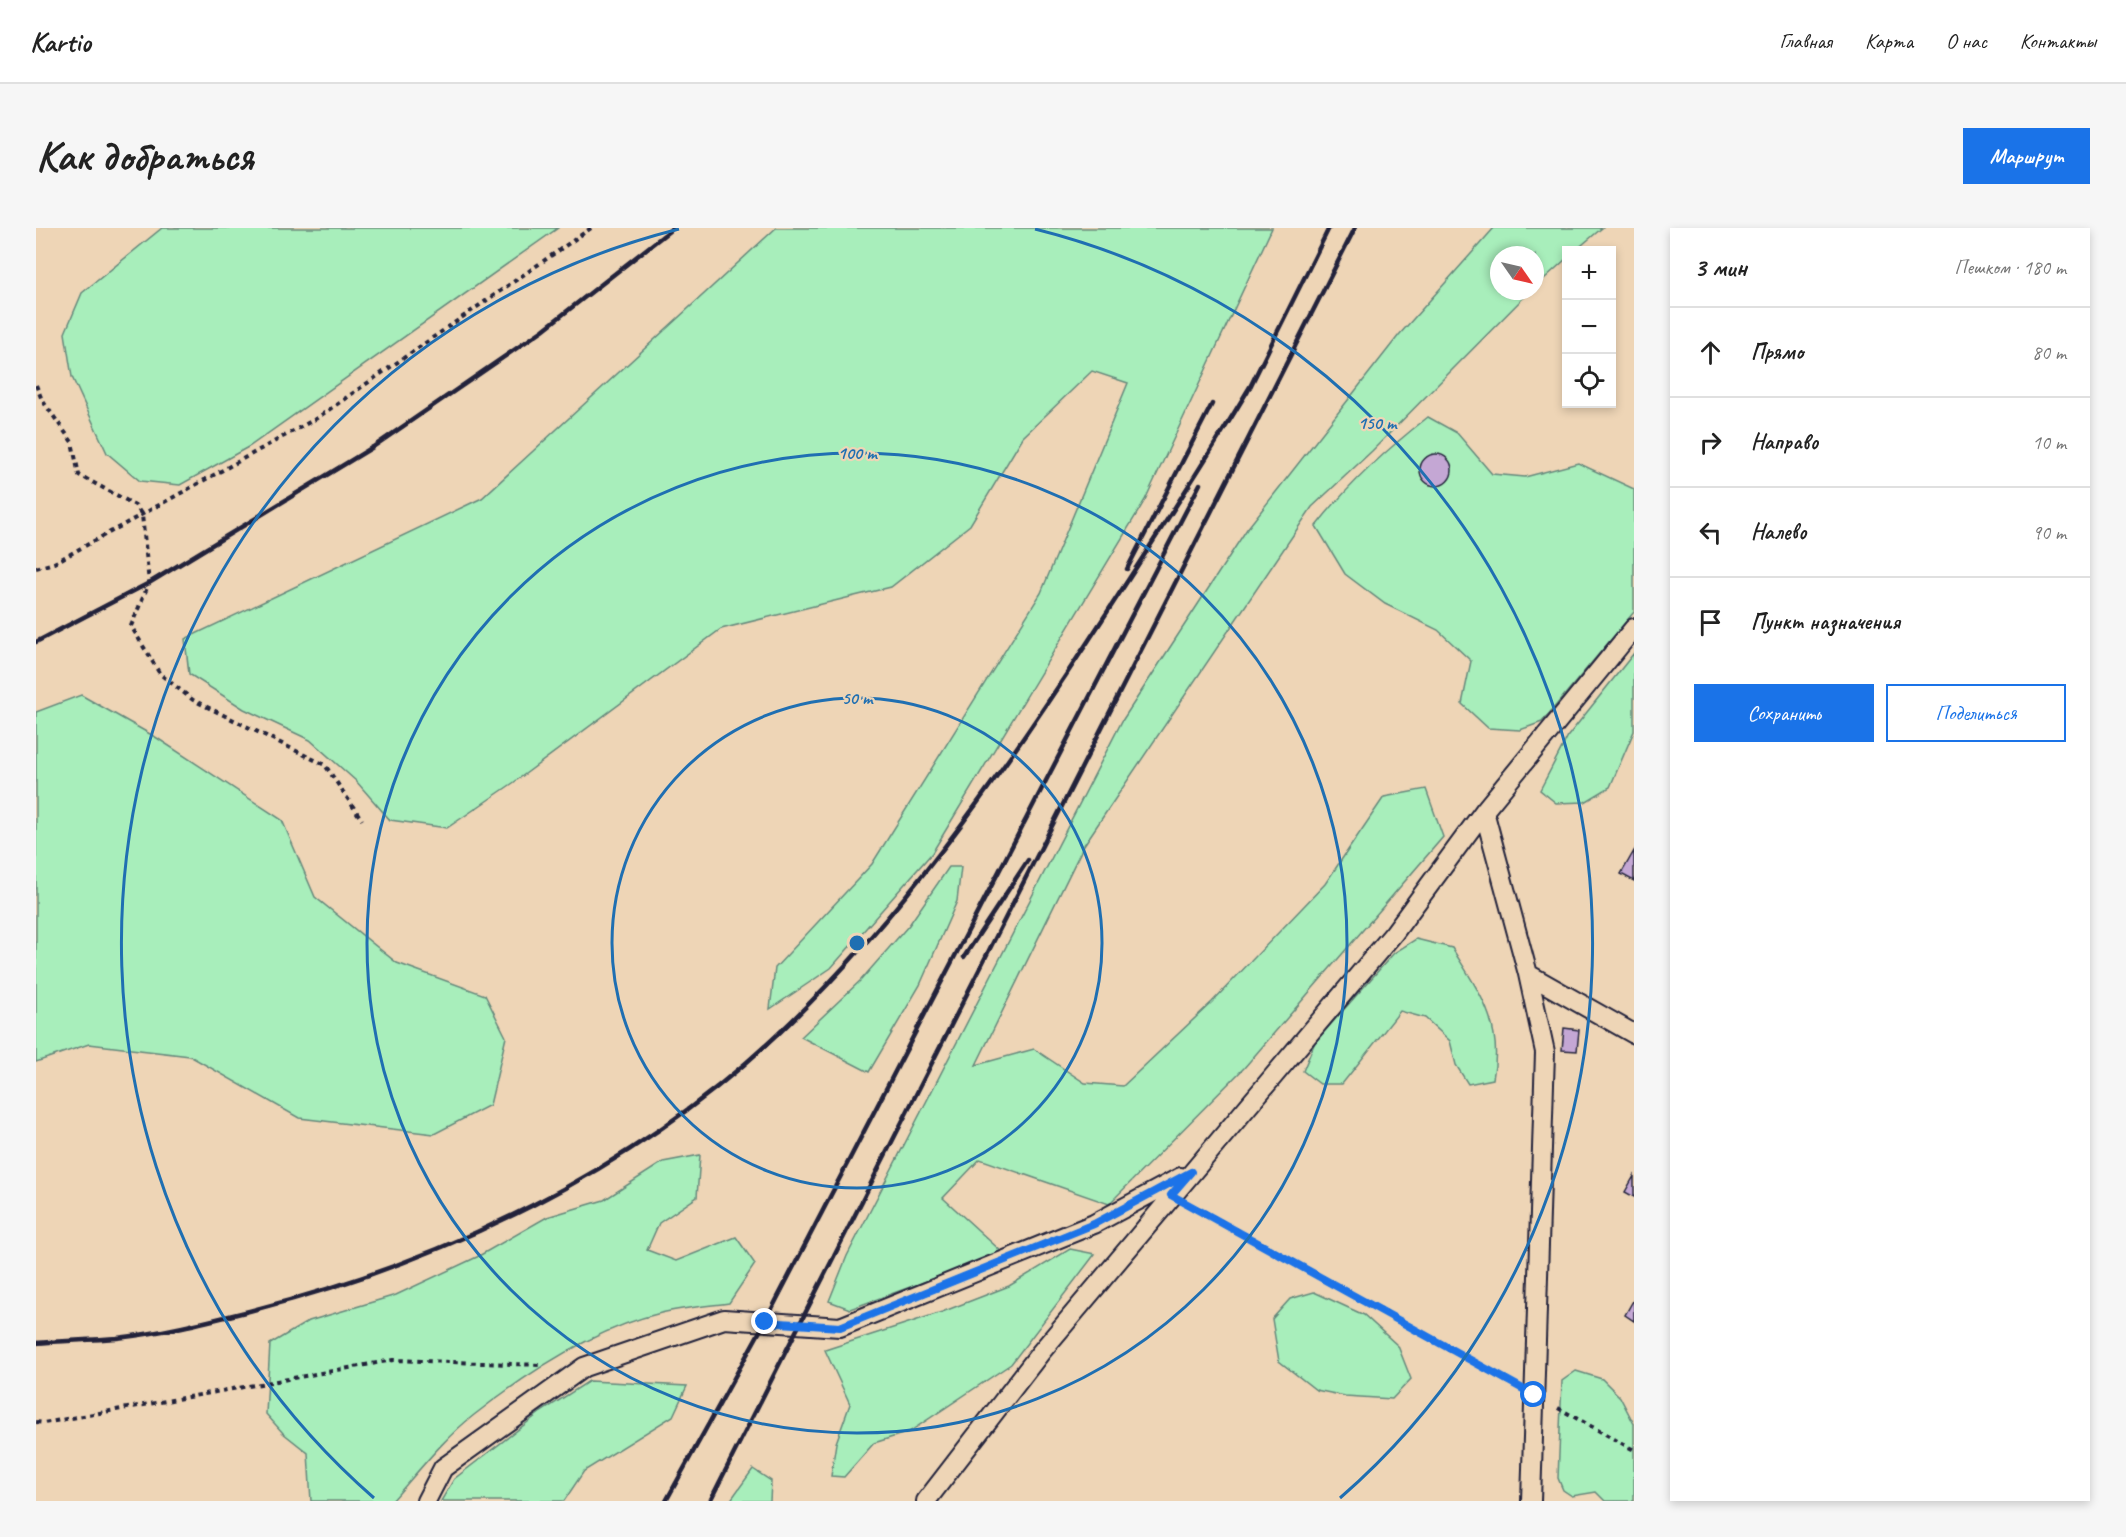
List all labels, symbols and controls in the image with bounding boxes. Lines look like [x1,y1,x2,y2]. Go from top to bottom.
text: Kartio [30,24,91,59]
text: Главная [1779,28,1832,54]
text: Карта [1865,28,1913,54]
text: О нас [1946,28,1987,54]
text: Контакты [2020,28,2096,54]
button: Маршрут [1963,128,2090,184]
text: Как добраться [36,130,253,183]
north arrow [1490,246,1544,300]
map controls [1562,246,1616,408]
button: + [1562,246,1616,300]
text: 3 мин [1694,251,1747,284]
text: Пешком · 180 m [1954,255,2066,280]
button: − [1562,300,1616,354]
icon: ahead [1694,336,1727,369]
text: Прямо [1751,338,1803,366]
text: 80 m [2032,340,2066,365]
button: locate [1562,354,1616,408]
text: 150 m [1358,412,1398,434]
icon: right [1694,426,1727,459]
text: Направо [1751,428,1818,456]
text: 10 m [2032,430,2066,455]
text: 100 m [838,442,878,464]
icon: left [1694,516,1727,549]
text: Налево [1751,518,1807,546]
text: 90 m [2032,520,2066,545]
icon: arrive [1694,606,1727,639]
text: Пункт назначения [1751,608,1900,636]
button: Сохранить [1694,684,1874,742]
button: Поделиться [1886,684,2066,742]
text: 50 m [842,687,874,709]
centre of rings [847,933,867,953]
route end [751,1308,777,1334]
route start [1520,1381,1546,1407]

